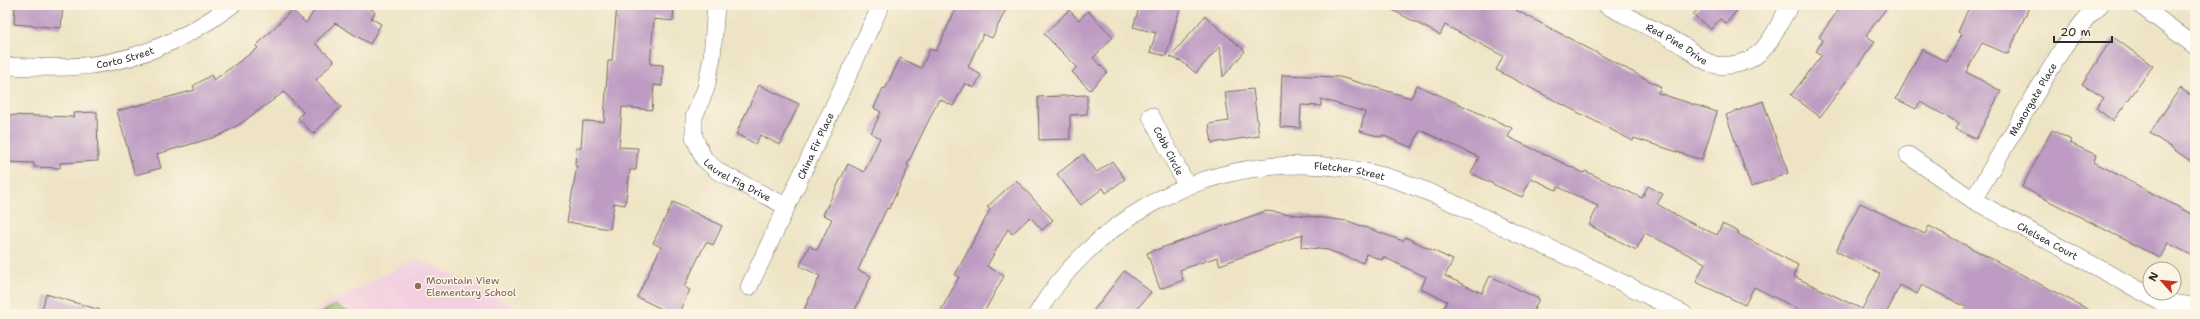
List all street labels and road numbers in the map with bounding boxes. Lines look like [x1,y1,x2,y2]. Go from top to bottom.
street label: Red Pine Drive [1644,21,1710,68]
street label: Corto Street [95,44,156,71]
street label: Manorgate Place [2006,60,2060,139]
street label: China Fir Place [794,110,837,181]
street label: Cobb Circle [1150,124,1187,178]
street label: Laurel Fig Drive [701,156,774,205]
street label: Fletcher Street [1314,159,1387,183]
street label: Chelsea Court [2015,219,2080,263]

